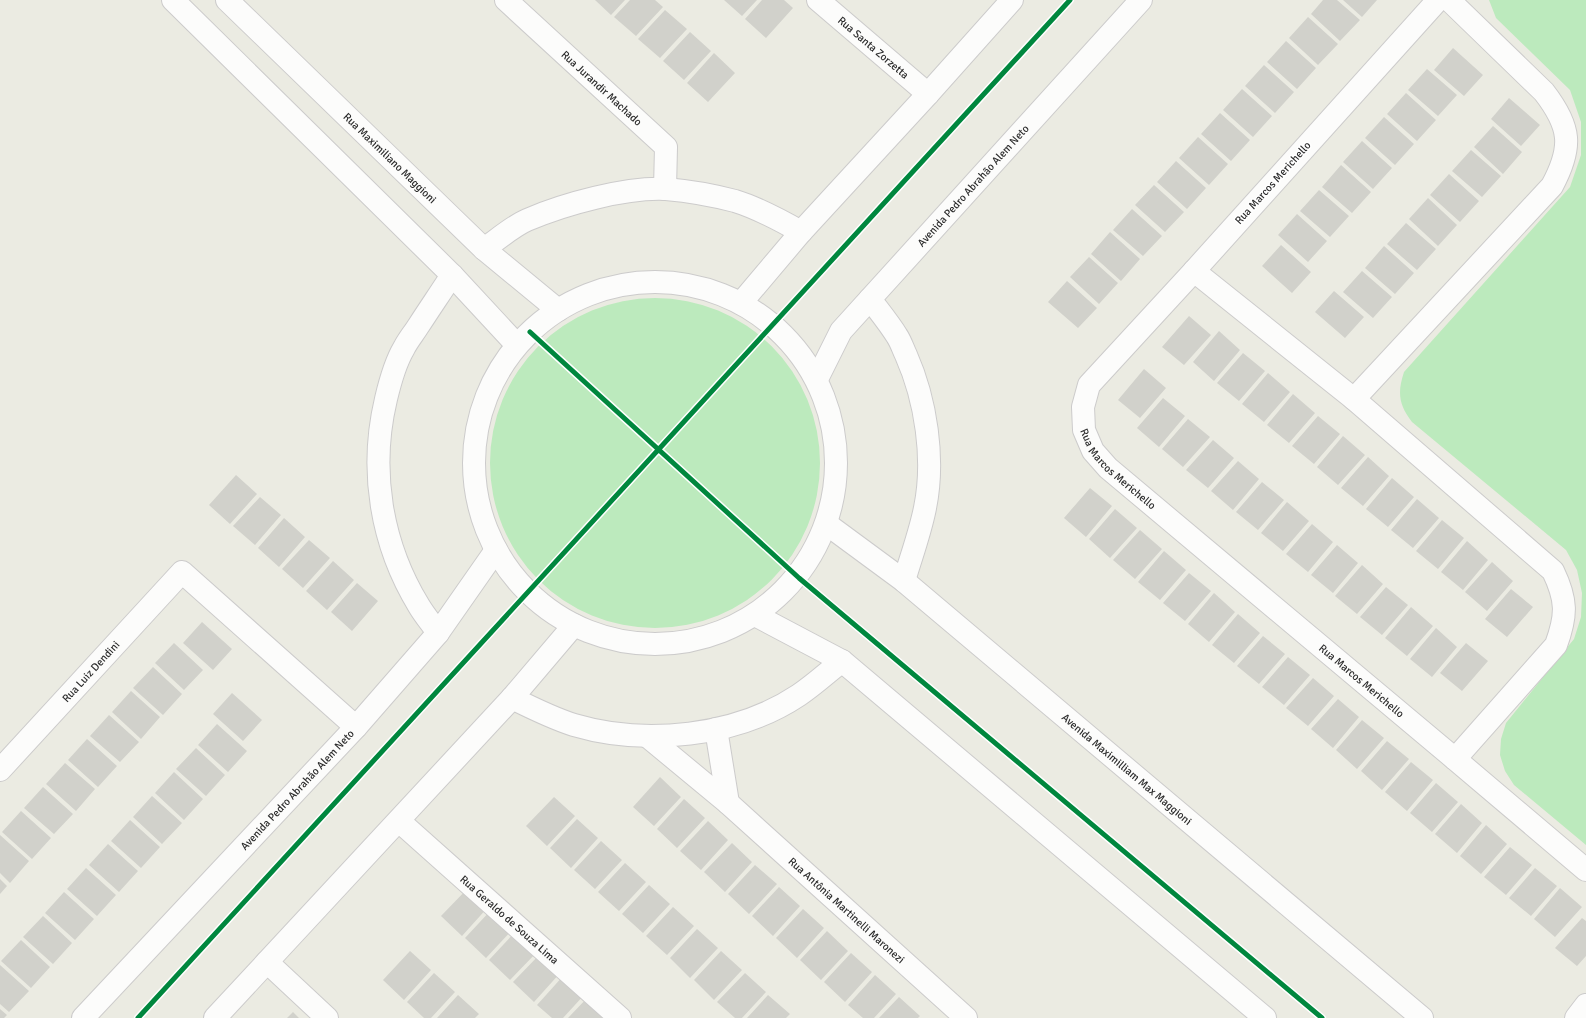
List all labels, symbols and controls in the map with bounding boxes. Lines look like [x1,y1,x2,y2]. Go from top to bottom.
street label: Rua Santa Zorzetta [835,13,912,82]
street label: Rua Jurandir Machado [559,48,645,128]
street label: Rua Maximiliano Maggioni [341,110,439,206]
street label: Avenida Pedro Abrahão Alem Neto [914,122,1032,249]
street label: Rua Marcos Merichello [1232,139,1314,227]
street label: Rua Marcos Merichello [1078,426,1159,512]
street label: Rua Luiz Dendini [59,638,122,705]
street label: Rua Marcos Merichello [1316,641,1407,720]
street label: Avenida Maximilliam Max Maggioni [1059,711,1194,827]
street label: Avenida Pedro Abrahão Alem Neto [238,727,357,852]
street label: Rua Antônia Martinelli Maronezi [786,854,907,966]
street label: Rua Geraldo de Souza Lima [458,872,562,967]

